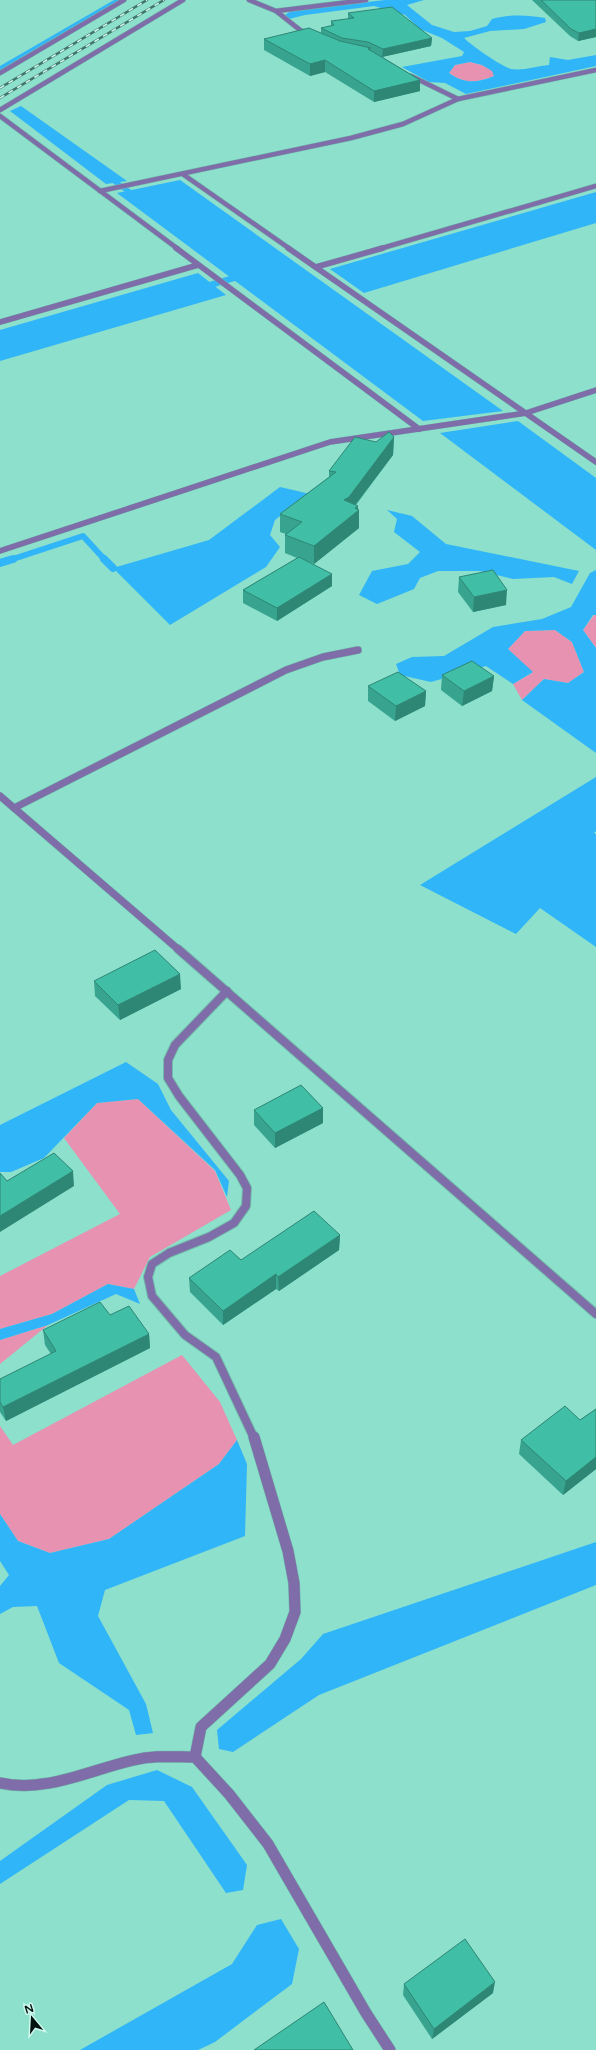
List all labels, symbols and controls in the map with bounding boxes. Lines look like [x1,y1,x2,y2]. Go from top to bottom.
north arrow [12,1998,52,2038]
text: N [23,2001,35,2017]

